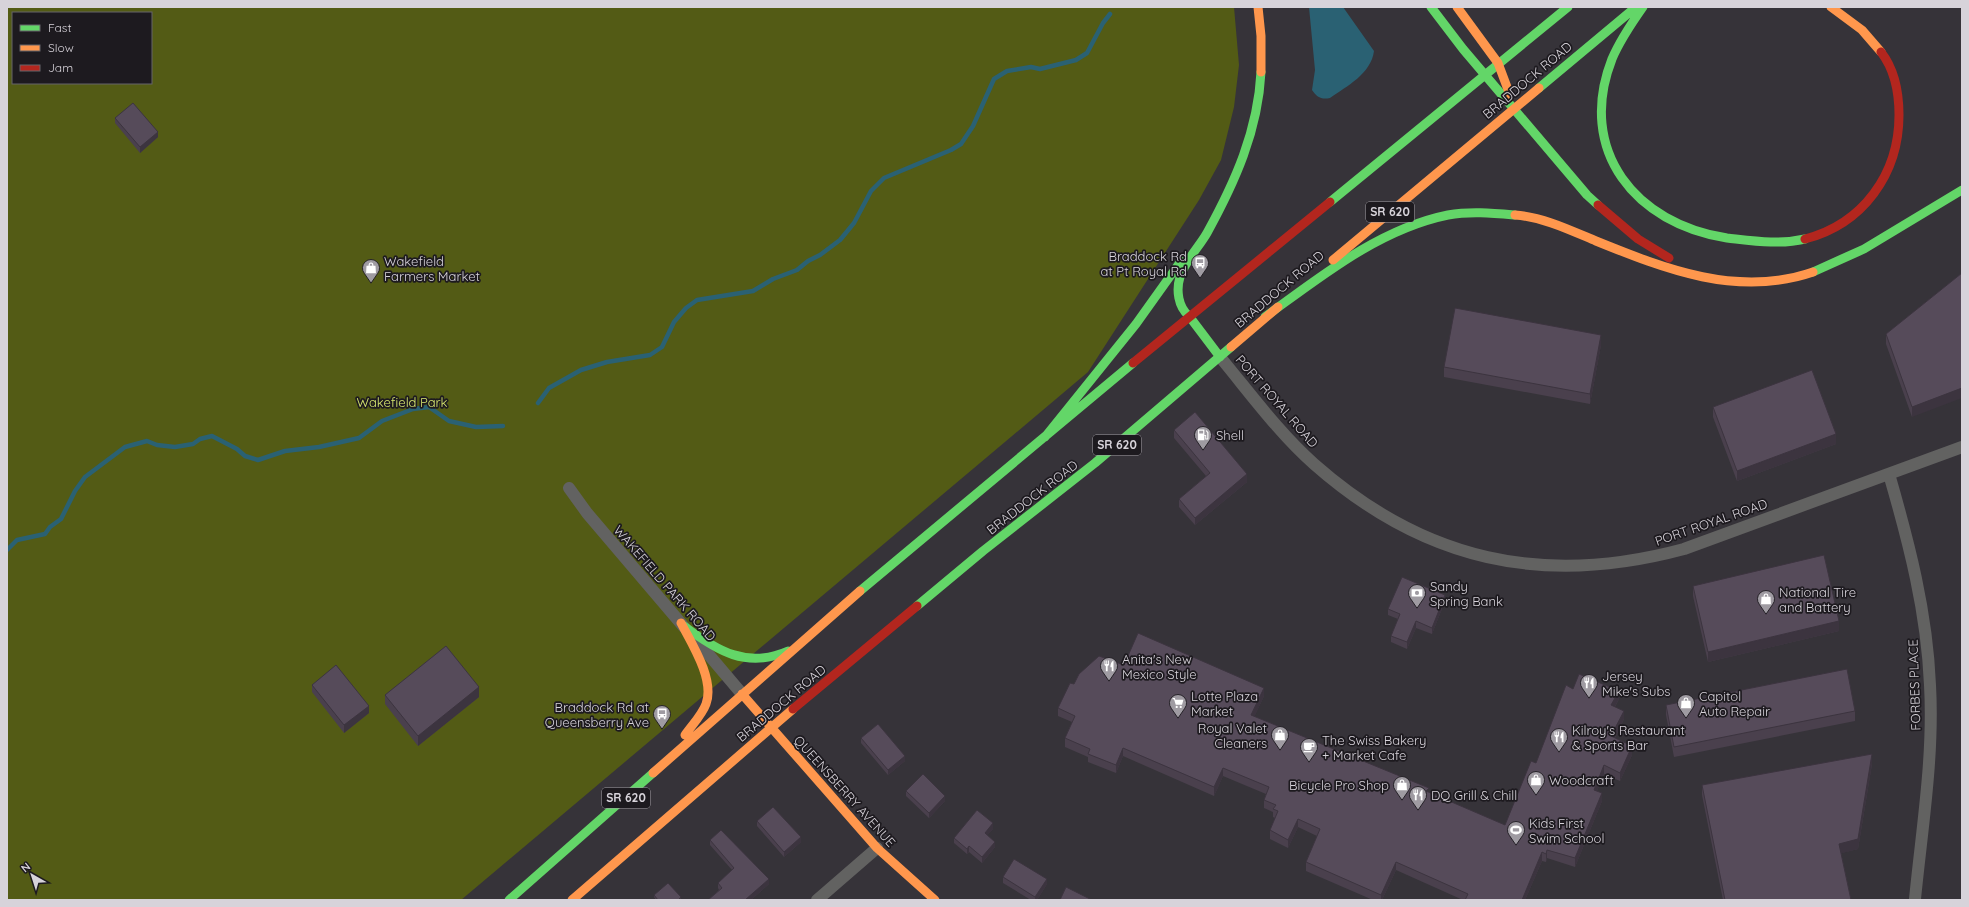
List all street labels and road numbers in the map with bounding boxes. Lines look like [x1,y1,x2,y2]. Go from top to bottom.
street label: BRADDOCK ROAD [1479,38,1575,122]
road number: SR 620 [1366,202,1414,222]
street label: BRADDOCK ROAD [1231,247,1327,331]
street label: PORT ROYAL ROAD [1232,351,1322,451]
road number: SR 620 [1093,435,1141,455]
street label: BRADDOCK ROAD [983,456,1081,538]
street label: PORT ROYAL ROAD [1653,495,1769,549]
street label: WAKEFIELD PARK ROAD [611,522,719,644]
street label: FORBES PLACE [1904,639,1924,731]
street label: BRADDOCK ROAD [733,661,829,745]
street label: QUEENSBERRY AVENUE [791,732,899,850]
road number: SR 620 [602,788,650,808]

